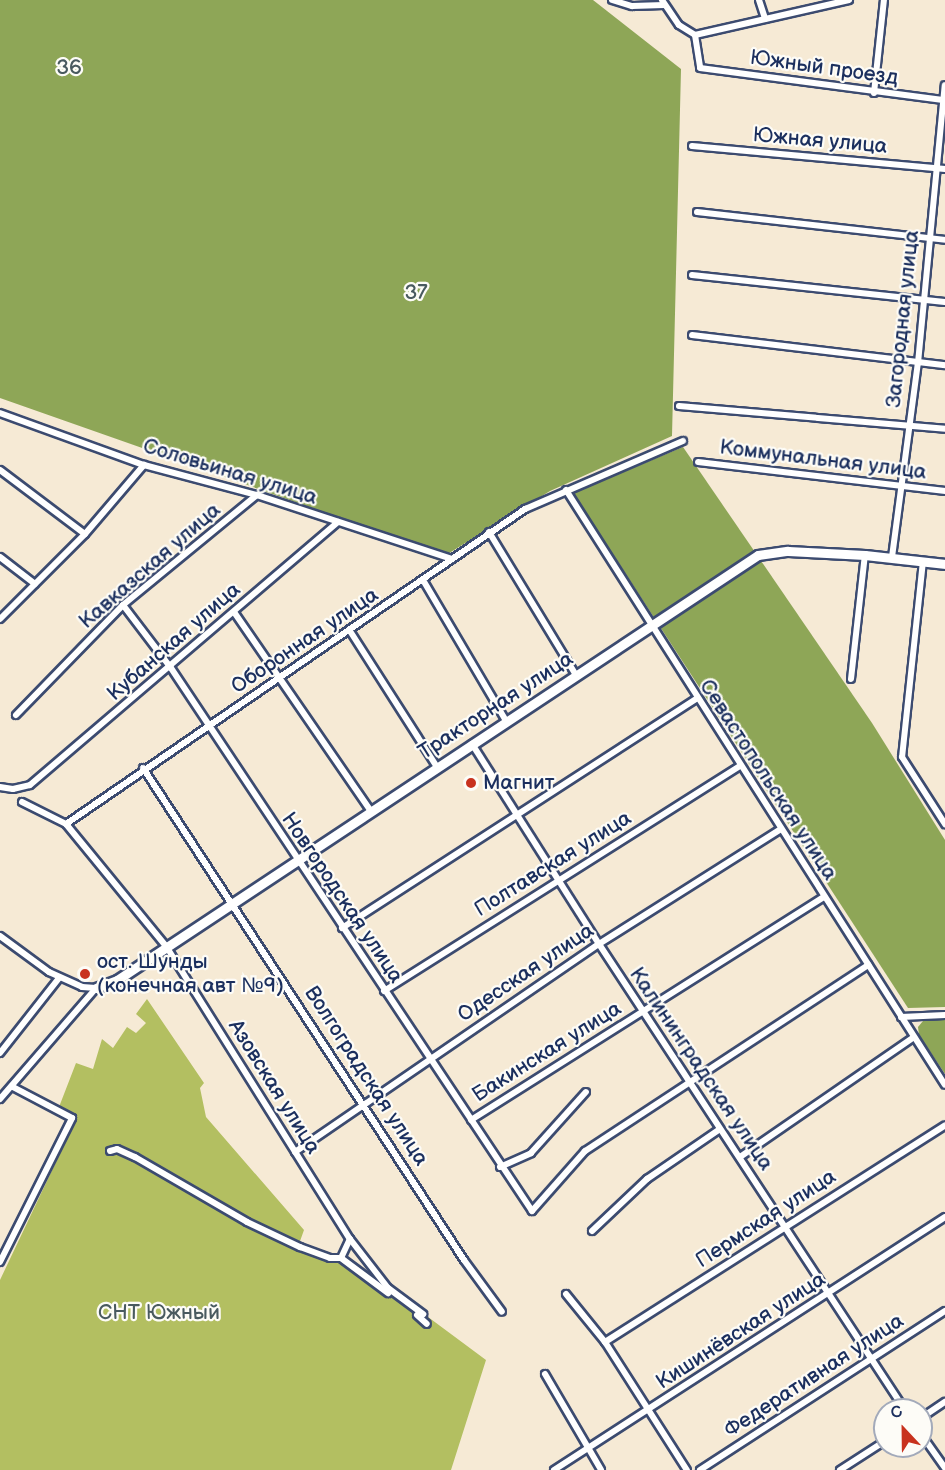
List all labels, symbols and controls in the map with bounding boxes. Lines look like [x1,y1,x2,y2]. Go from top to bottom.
street label: Южный проезд [748,45,900,91]
park label: 36 [56,55,82,81]
street label: Южная улица [752,123,888,159]
street label: Загородная улица [881,229,925,409]
park label: 37 [404,280,428,306]
street label: Соловьиная улица [140,434,320,510]
street label: Коммунальная улица [718,435,928,485]
street label: Кавказская улица [74,498,226,634]
street label: Кубанская улица [102,577,246,707]
street label: Оборонная улица [227,582,383,700]
street label: Тракторная улица [414,647,578,765]
street label: Севастопольская улица [694,675,842,885]
place label: Магнит [483,770,555,796]
marker: Магнит [464,776,478,790]
street label: Полтавская улица [470,806,636,922]
street label: Новгородская улица [276,808,408,988]
street label: Одесская улица [453,918,599,1028]
place label: ост. Шунды (конечная авт №9) [97,949,284,999]
street label: Калининградская улица [624,963,778,1175]
marker: ост. Шунды (конечная авт №9) [78,967,92,981]
street label: Волгоградская улица [299,982,433,1170]
street label: Бакинская улица [468,996,626,1108]
street label: Азовская улица [223,1015,325,1159]
street label: Пермская улица [691,1164,841,1274]
street label: Кишинёвская улица [652,1267,830,1395]
park label: СНТ Южный [98,1300,220,1326]
street label: Федеративная улица [720,1309,908,1443]
north arrow [873,1398,933,1458]
text: С [888,1402,906,1424]

